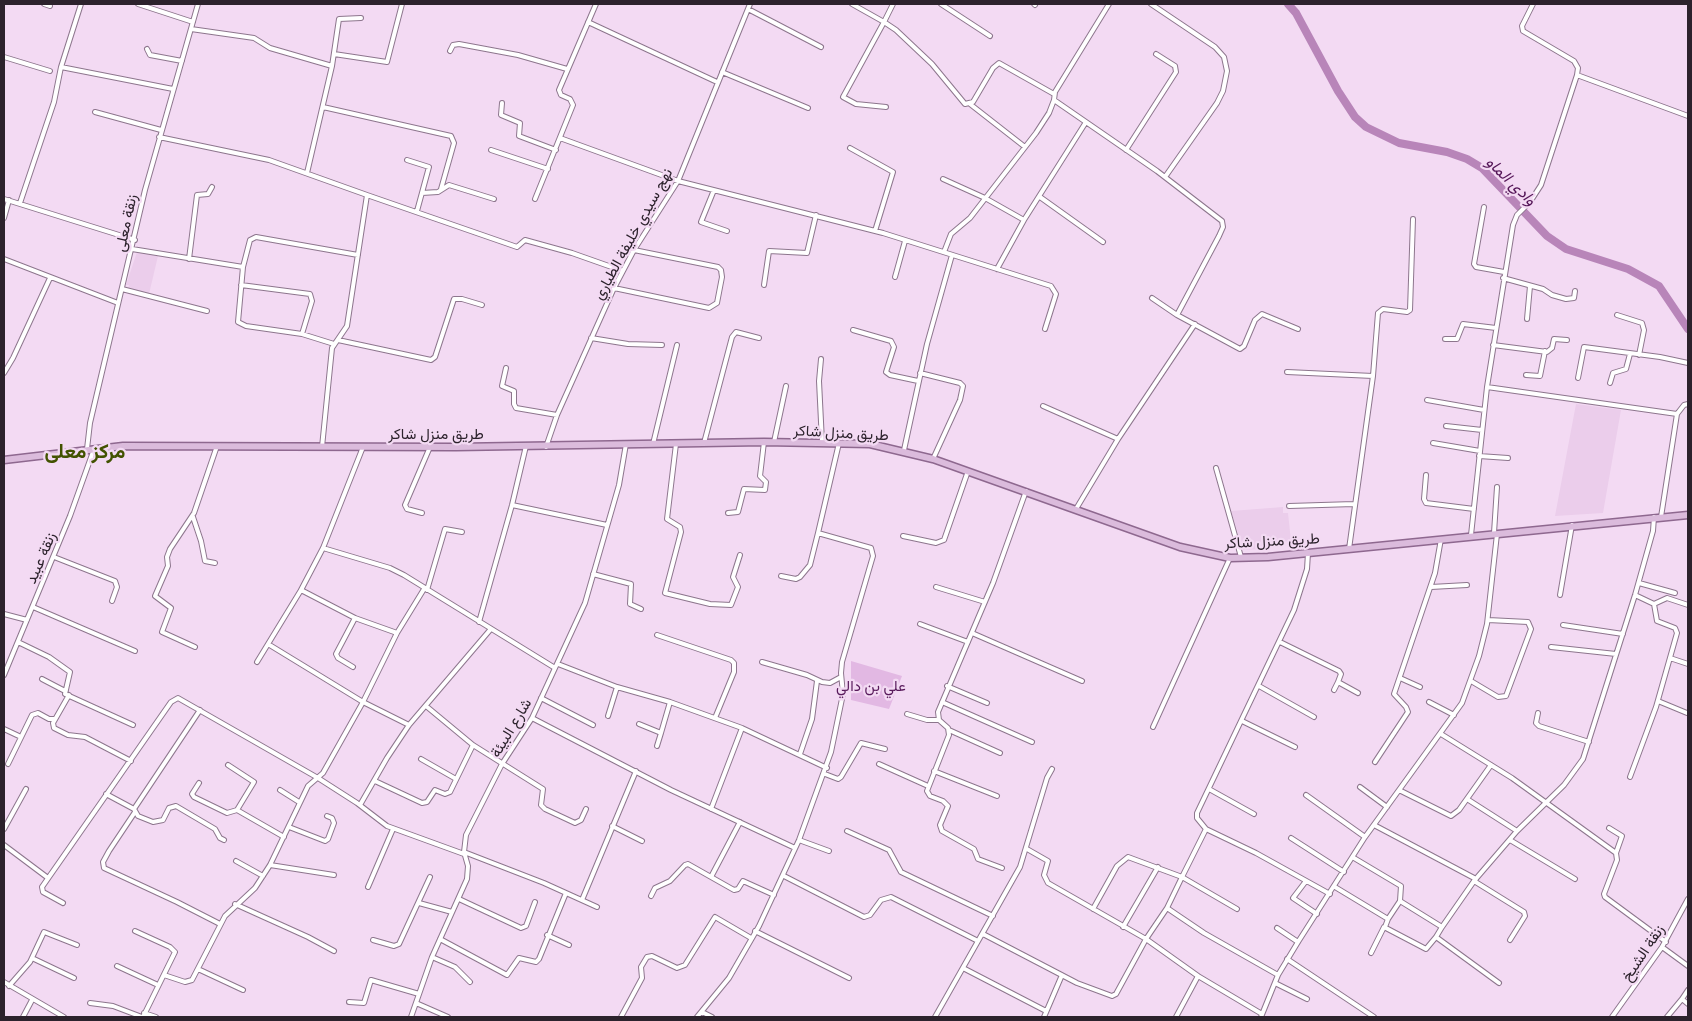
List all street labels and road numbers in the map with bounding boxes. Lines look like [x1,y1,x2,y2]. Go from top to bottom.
street label: نهج سيدي خليفة الطياري [589,165,677,303]
street label: زنقة معلى [111,193,141,253]
street label: طريق منزل شاكر [793,422,889,444]
street label: طريق منزل شاكر [388,425,484,443]
street label: زنقة عبيد [22,530,60,586]
street label: طريق منزل شاكر [1224,530,1320,552]
street label: شارع البيئة [486,695,536,761]
street label: زنقة الشيخ [1618,921,1668,985]

